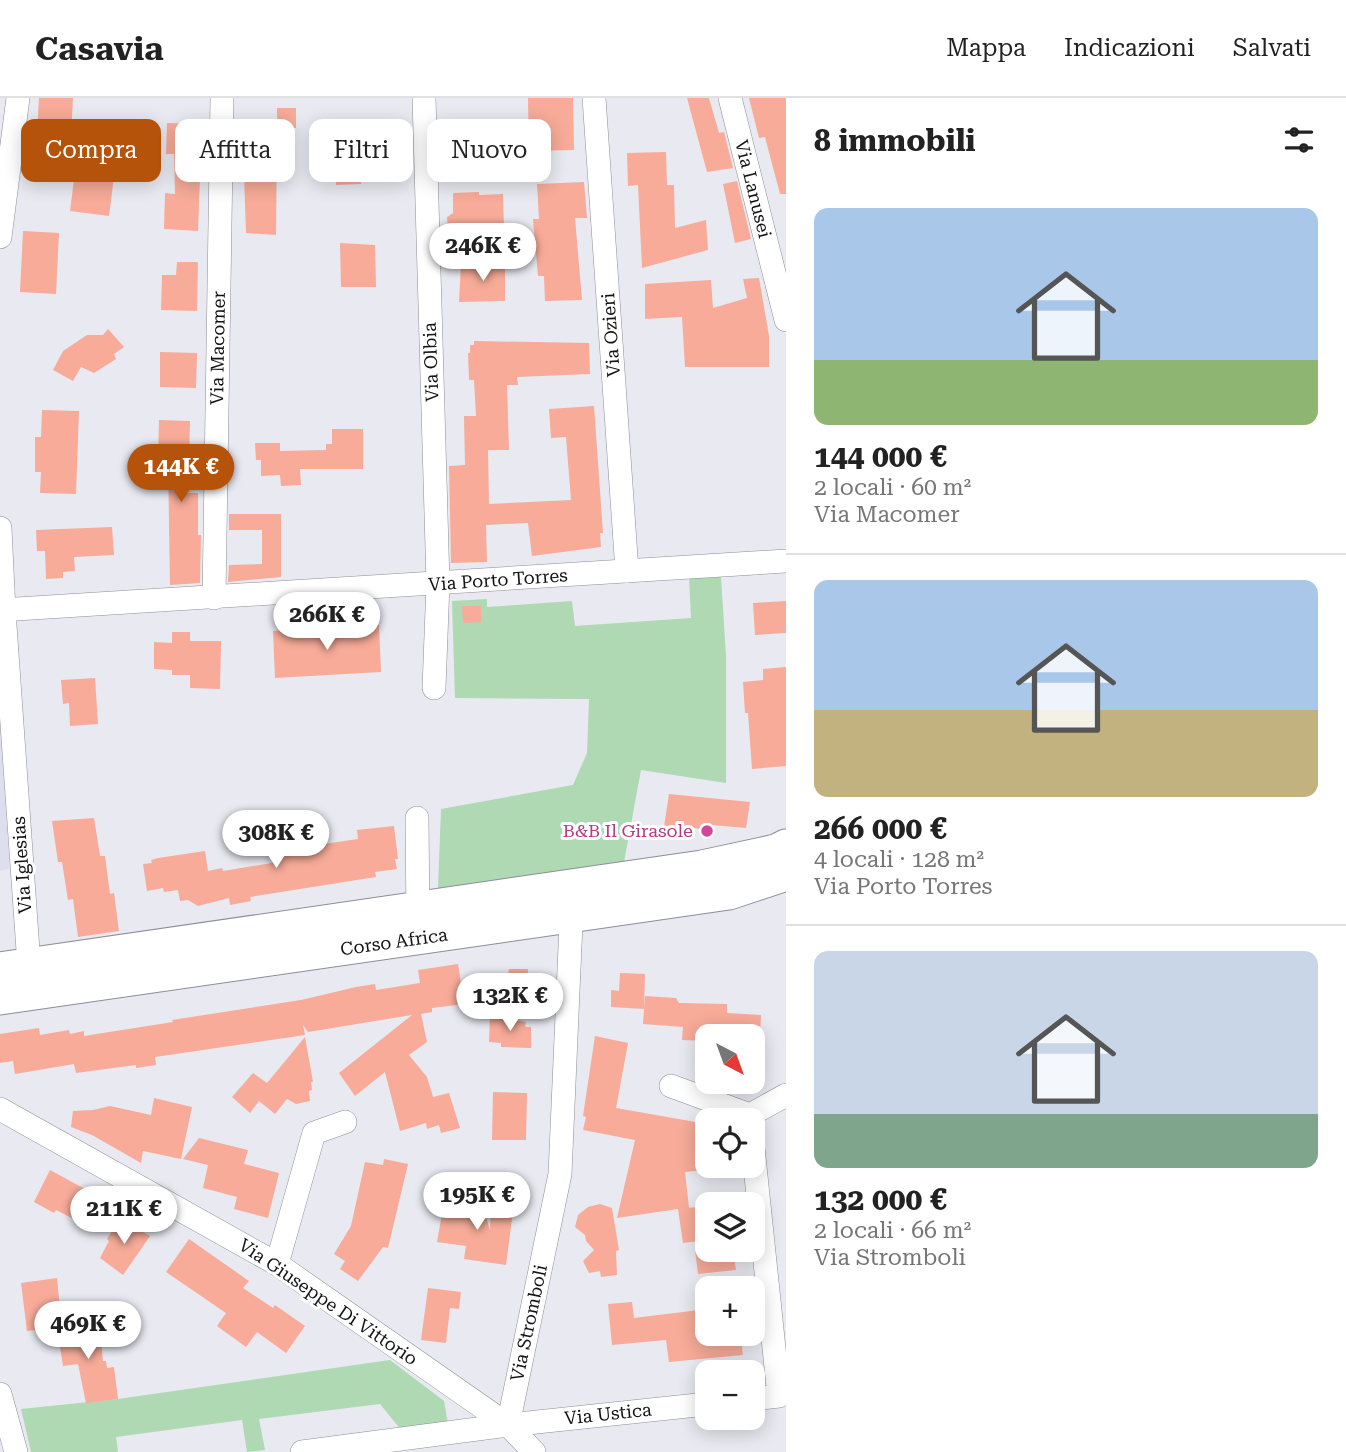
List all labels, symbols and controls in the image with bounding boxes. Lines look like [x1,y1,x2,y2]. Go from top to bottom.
text: Casavia [35,29,164,68]
text: Mappa [946,34,1026,62]
text: Indicazioni [1064,34,1195,62]
text: Salvati [1233,34,1311,62]
chip: Compra [21,119,161,182]
chip: Affitta [175,119,295,182]
chip: Filtri [309,119,413,182]
chip: Nuovo [427,119,551,182]
icon: filters [1280,121,1318,159]
text: 8 immobili [814,123,975,158]
street label: Via Lanusei [731,138,776,240]
pin: 246K € [426,223,540,283]
text: 246K € [445,232,521,259]
icon: home [1003,253,1129,379]
street label: Via Macomer [206,291,229,405]
street label: Via Ozieri [597,292,624,378]
street label: Via Olbia [419,322,442,402]
text: 144 000 € [814,439,947,474]
pin: 144K € [124,444,238,504]
text: 144K € [143,453,219,480]
text: 2 locali · 60 m² [814,474,971,501]
text: Via Macomer [814,501,960,528]
street label: Via Porto Torres [428,564,568,595]
pin: 266K € [270,592,384,652]
text: 266K € [289,601,365,628]
icon: home [1003,625,1129,751]
pin: 308K € [219,810,333,870]
text: 266 000 € [814,811,947,846]
street label: Via Iglesias [8,816,35,914]
text: 308K € [238,819,314,846]
place label: B&B Il Girasole [563,820,693,841]
marker: B&B Il Girasole [699,823,715,839]
text: 4 locali · 128 m² [814,846,984,873]
text: Via Porto Torres [814,873,992,900]
street label: Corso Africa [339,924,449,959]
pin: 132K € [453,974,567,1033]
text: 132K € [472,982,548,1009]
icon: home [1003,996,1129,1122]
north arrow [695,1024,765,1094]
map controls [695,1024,765,1430]
button: locate [695,1108,765,1178]
pin: 195K € [420,1172,534,1232]
text: 195K € [439,1181,515,1208]
text: 132 000 € [814,1182,947,1217]
pin: 211K € [67,1186,181,1246]
button: layers [695,1192,765,1262]
text: 211K € [86,1195,162,1222]
text: 2 locali · 66 m² [814,1217,971,1244]
street label: Via Giuseppe Di Vittorio [235,1234,422,1369]
text: Via Stromboli [814,1244,966,1271]
street label: Via Stromboli [506,1262,551,1383]
button: + [695,1276,765,1346]
pin: 469K € [31,1302,145,1361]
text: 469K € [50,1310,126,1337]
button: − [695,1360,765,1430]
street label: Via Ustica [563,1398,653,1429]

